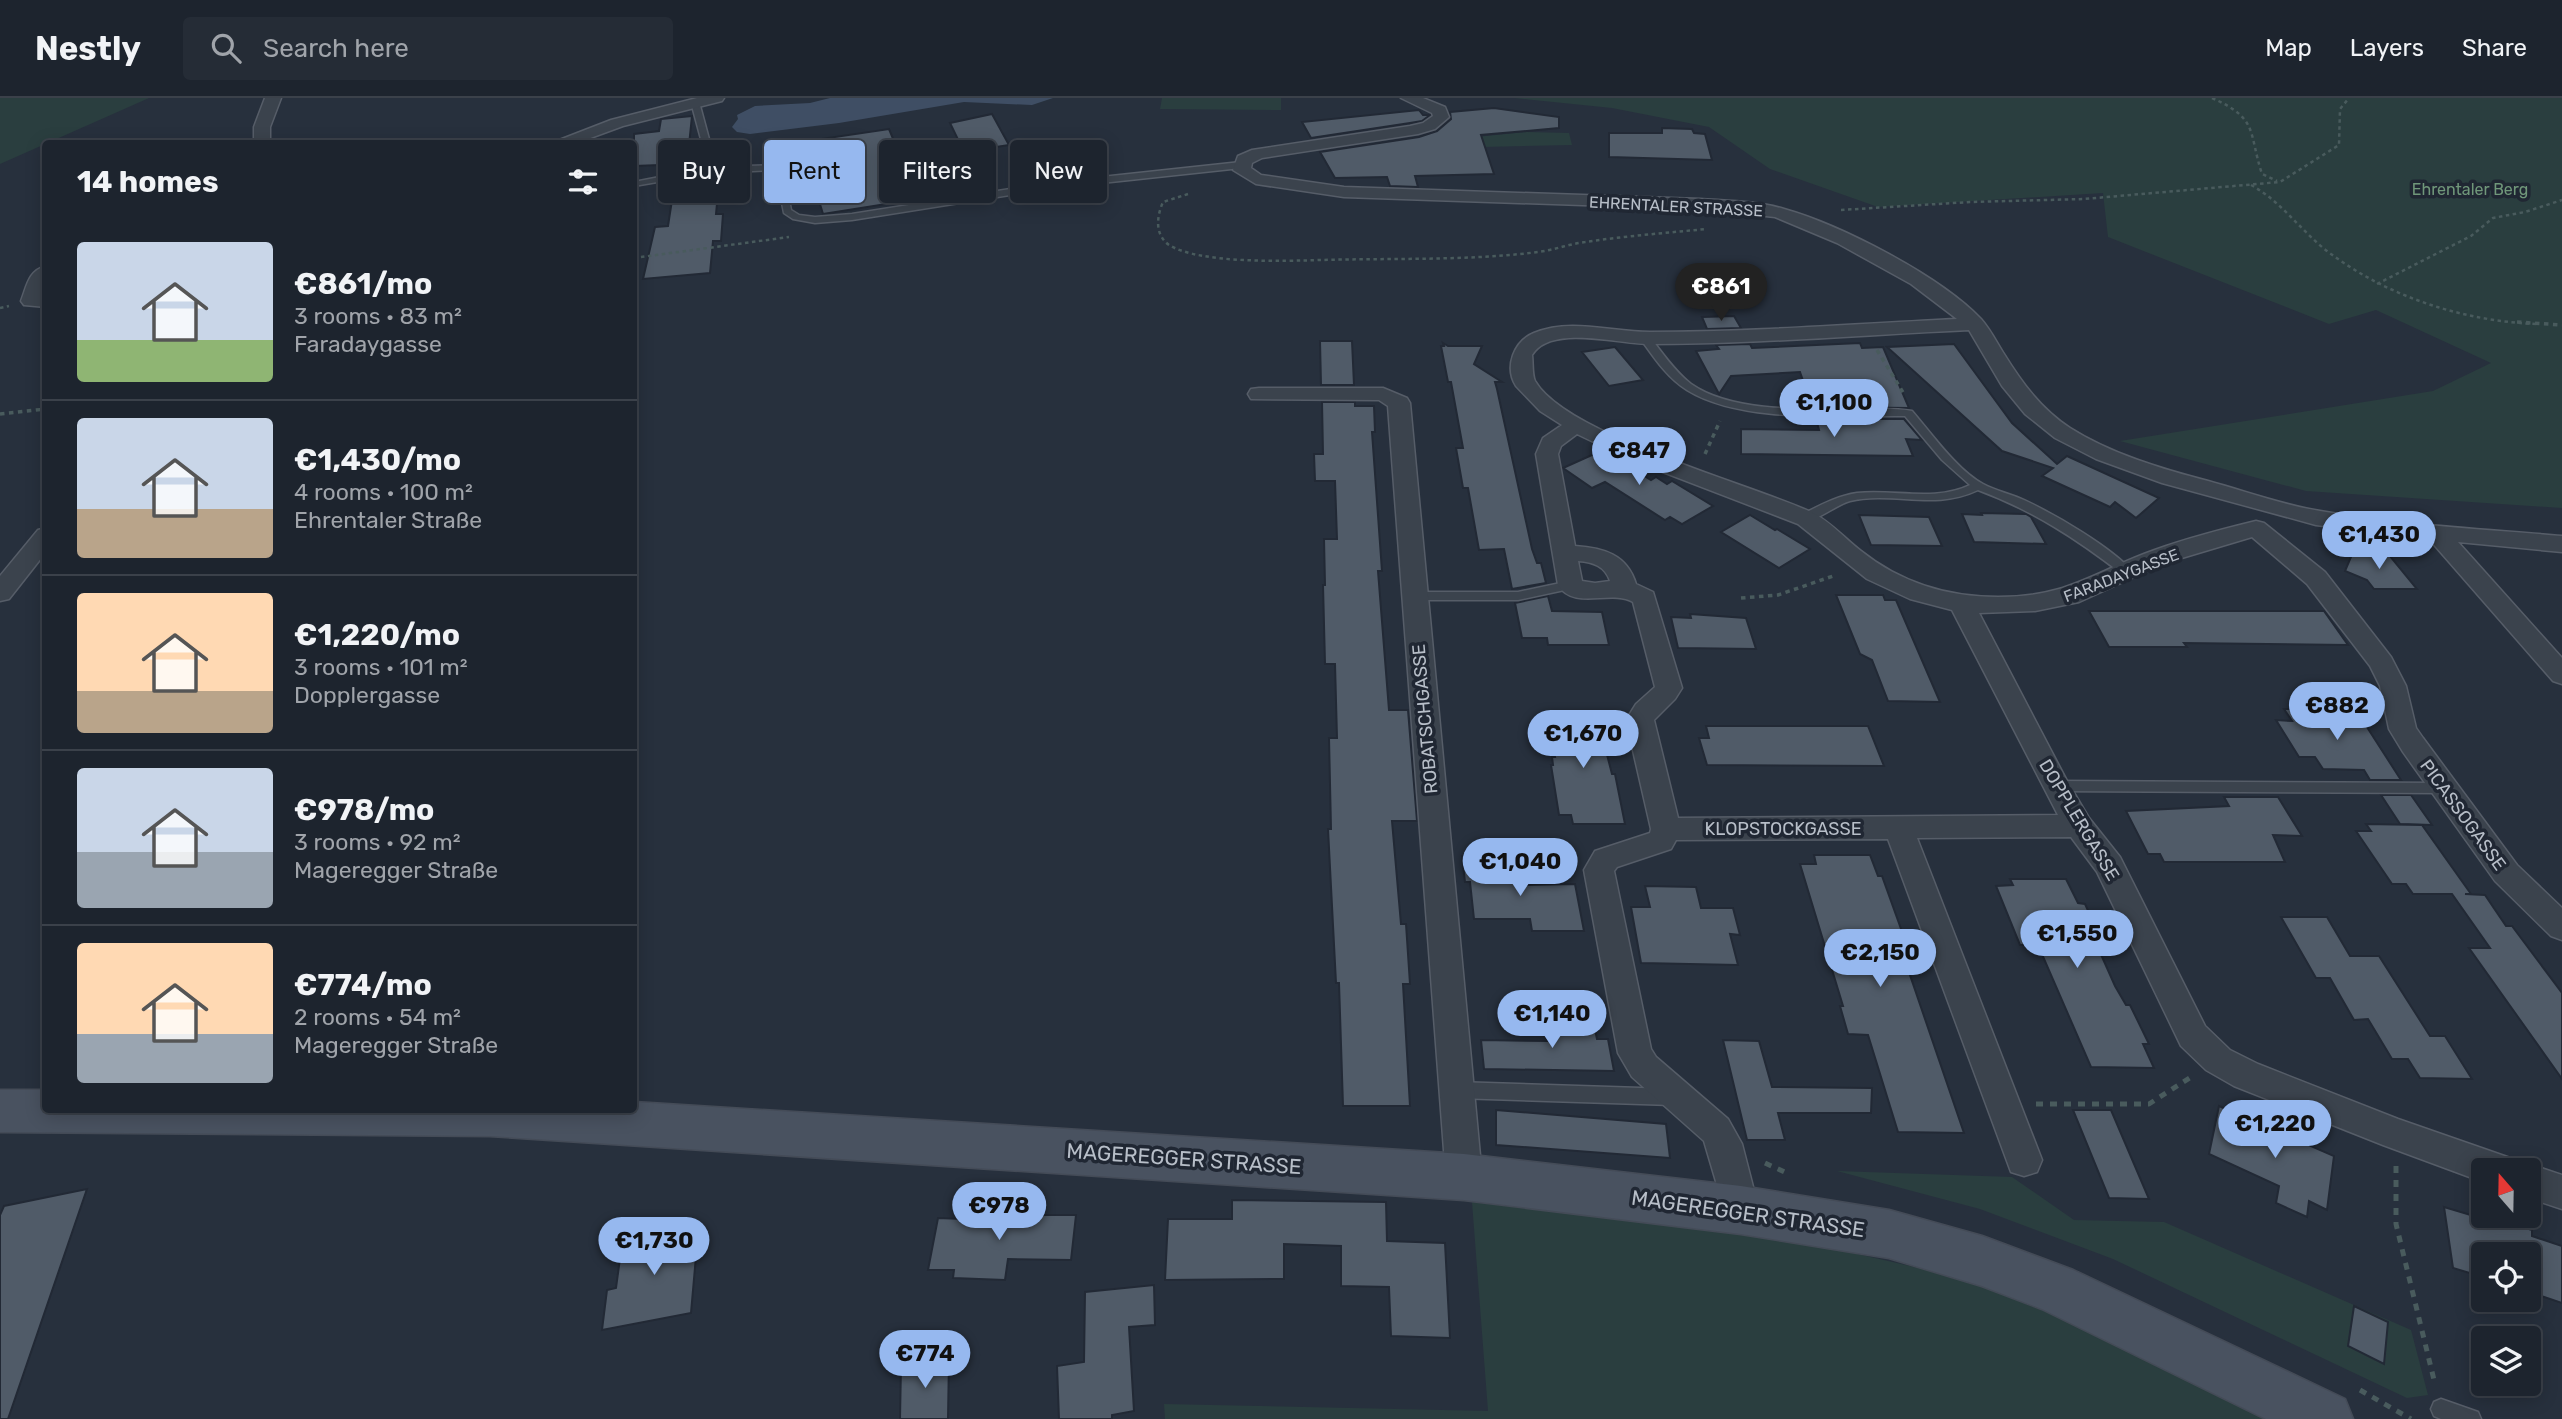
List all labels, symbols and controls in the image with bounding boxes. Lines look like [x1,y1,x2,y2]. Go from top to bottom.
search box [183,17,673,80]
text: Nestly [35,29,141,68]
icon: search [207,29,245,67]
text: Search here [263,33,409,64]
text: Map [2265,34,2312,62]
text: Layers [2350,34,2424,62]
text: Share [2462,34,2527,62]
chip: Buy [658,140,750,203]
chip: Rent [764,140,865,203]
chip: Filters [879,140,996,203]
chip: New [1010,140,1107,203]
icon: filters [564,163,602,201]
text: 14 homes [77,164,219,200]
park label: Ehrentaler Berg [2412,180,2528,199]
street label: EHRENTALER STRASSE [1589,192,1763,221]
pin: €861 [1680,264,1762,323]
text: €861/mo [294,266,432,302]
icon: home [133,270,217,354]
text: €861 [1691,272,1751,300]
text: 3 rooms · 83 m² [294,302,462,330]
text: Faradaygasse [294,330,442,358]
pin: €1,100 [1777,380,1891,439]
text: €1,100 [1795,388,1873,416]
pin: €847 [1598,428,1680,487]
text: €847 [1608,436,1670,464]
text: €1,430/mo [294,442,461,478]
icon: home [133,446,217,530]
text: 4 rooms · 100 m² [294,478,473,506]
text: Ehrentaler Straße [294,506,482,534]
pin: €1,430 [2322,512,2436,571]
text: €1,430 [2338,520,2420,548]
street label: FARADAYGASSE [2061,545,2181,606]
text: €1,220/mo [294,617,460,653]
icon: home [133,621,217,705]
street label: ROBATSCHGASSE [1407,643,1443,795]
text: 3 rooms · 101 m² [294,653,468,681]
text: Dopplergasse [294,681,440,709]
pin: €882 [2296,682,2378,742]
text: €882 [2305,691,2369,719]
pin: €1,670 [1526,710,1640,770]
text: €1,670 [1544,719,1622,747]
street label: DOPPLERGASSE [2034,755,2124,885]
street label: PICASSOGASSE [2415,755,2511,875]
text: €978/mo [294,792,434,828]
icon: home [133,796,217,880]
street label: KLOPSTOCKGASSE [1704,818,1862,840]
text: 3 rooms · 92 m² [294,828,460,856]
pin: €1,040 [1463,838,1577,898]
text: €1,040 [1479,847,1561,875]
text: Mageregger Straße [294,856,498,884]
pin: €1,550 [2020,910,2134,970]
text: €1,550 [2036,919,2118,947]
pin: €2,150 [1823,930,1937,989]
text: €2,150 [1840,938,1920,966]
text: €774/mo [294,967,432,1003]
icon: home [133,971,217,1055]
pin: €1,140 [1495,990,1609,1050]
text: €1,140 [1513,999,1591,1027]
text: 2 rooms · 54 m² [294,1003,461,1031]
text: Mageregger Straße [294,1031,498,1059]
pin: €1,220 [2218,1100,2332,1160]
text: €1,220 [2234,1109,2316,1137]
street label: MAGEREGGER STRASSE [1066,1138,1302,1179]
north arrow [2471,1158,2541,1228]
map controls [2471,1158,2541,1396]
pin: €978 [958,1182,1040,1242]
street label: MAGEREGGER STRASSE [1630,1185,1866,1242]
text: €978 [968,1191,1030,1219]
pin: €1,730 [597,1218,711,1277]
text: €1,730 [614,1226,694,1254]
button: locate [2471,1242,2541,1312]
button: layers [2471,1326,2541,1396]
pin: €774 [884,1330,966,1390]
text: €774 [895,1339,955,1367]

